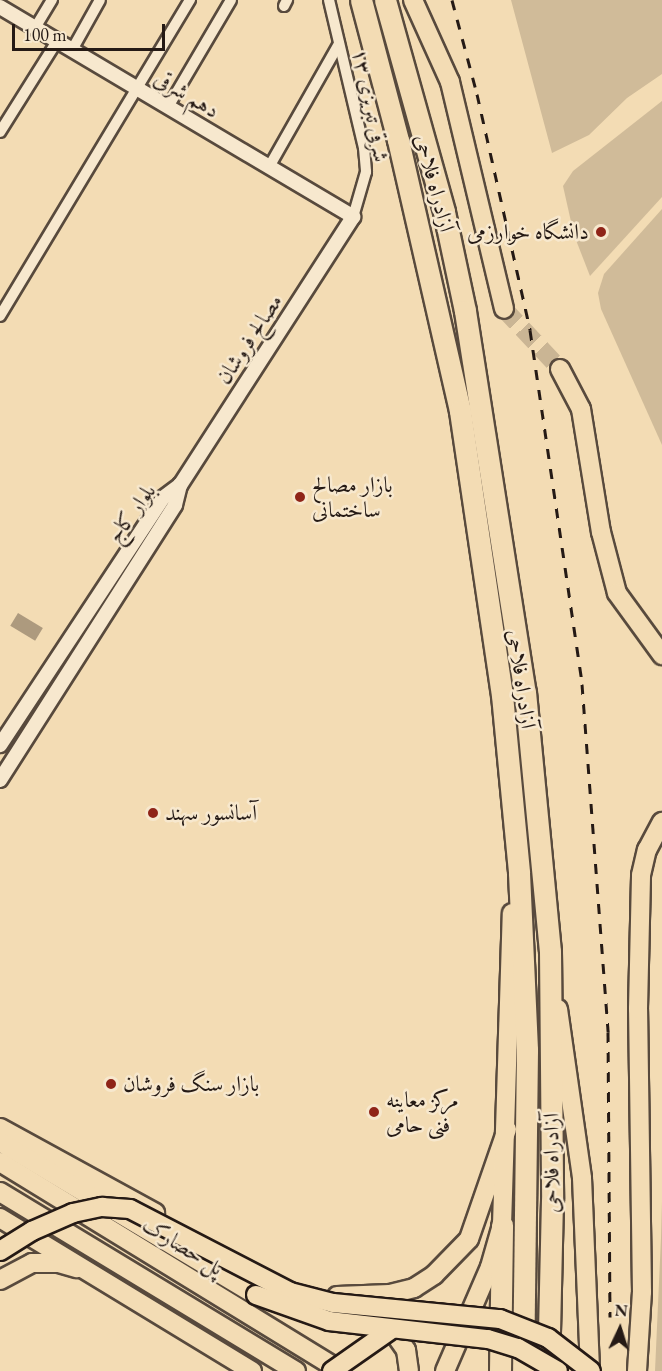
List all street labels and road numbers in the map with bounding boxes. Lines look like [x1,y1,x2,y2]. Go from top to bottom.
street label: ۱۳ شرقی تبریزی [347,46,395,164]
street label: دهم شرقی [150,64,224,124]
street label: آزادراه فلاحی [409,131,461,235]
street label: مصالح فروشان [210,289,288,389]
street label: بلوار کاج [101,478,161,548]
street label: آزادراه فلاحی [502,628,542,730]
street label: آزادراه فلاحی [538,1113,564,1213]
street label: پل حصارک [138,1211,228,1281]

